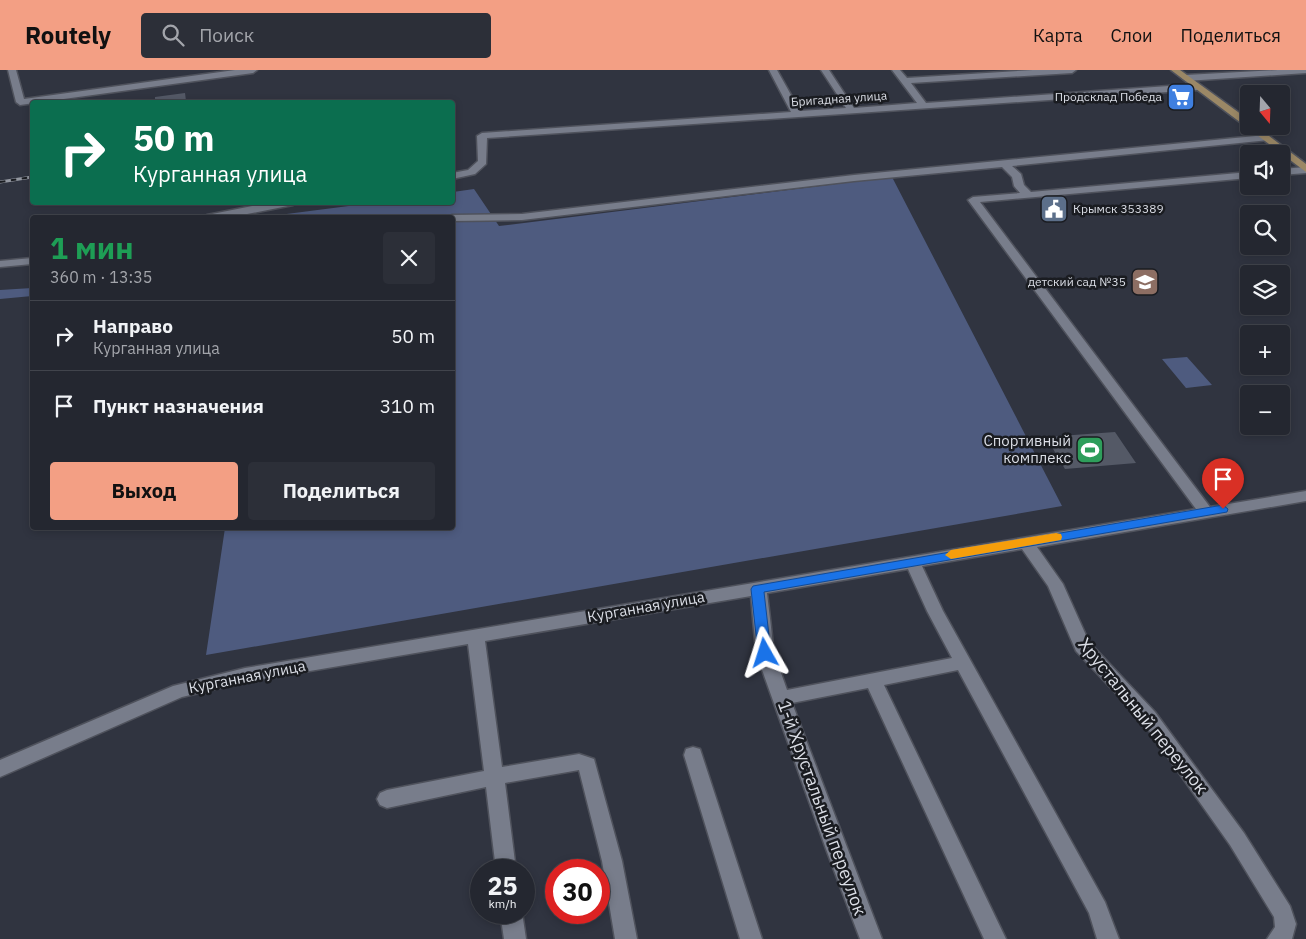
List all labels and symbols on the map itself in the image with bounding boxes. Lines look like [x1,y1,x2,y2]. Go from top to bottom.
supermarket icon: Продсклад Победа [1166,82,1196,112]
north arrow [1240,85,1290,135]
street label: Бригадная улица [790,88,888,109]
place label: Продсклад Победа [1055,89,1163,104]
public building icon: Крымск 353389 [1039,194,1069,224]
place label: Крымск 353389 [1073,201,1164,216]
school or university icon: детский сад №35 [1130,267,1160,297]
place label: детский сад №35 [1028,274,1126,289]
place label: Спортивный комплекс [983,431,1071,467]
sports icon: Спортивный комплекс [1075,435,1105,465]
pin [1202,458,1244,509]
street label: Курганная улица [586,587,706,626]
position arrow [738,626,790,678]
street label: Хрустальный переулок [1073,633,1214,799]
street label: Курганная улица [187,656,307,697]
street label: 1-й Хрустальный переулок [773,697,872,919]
speed limit sign: 30 [545,859,610,924]

